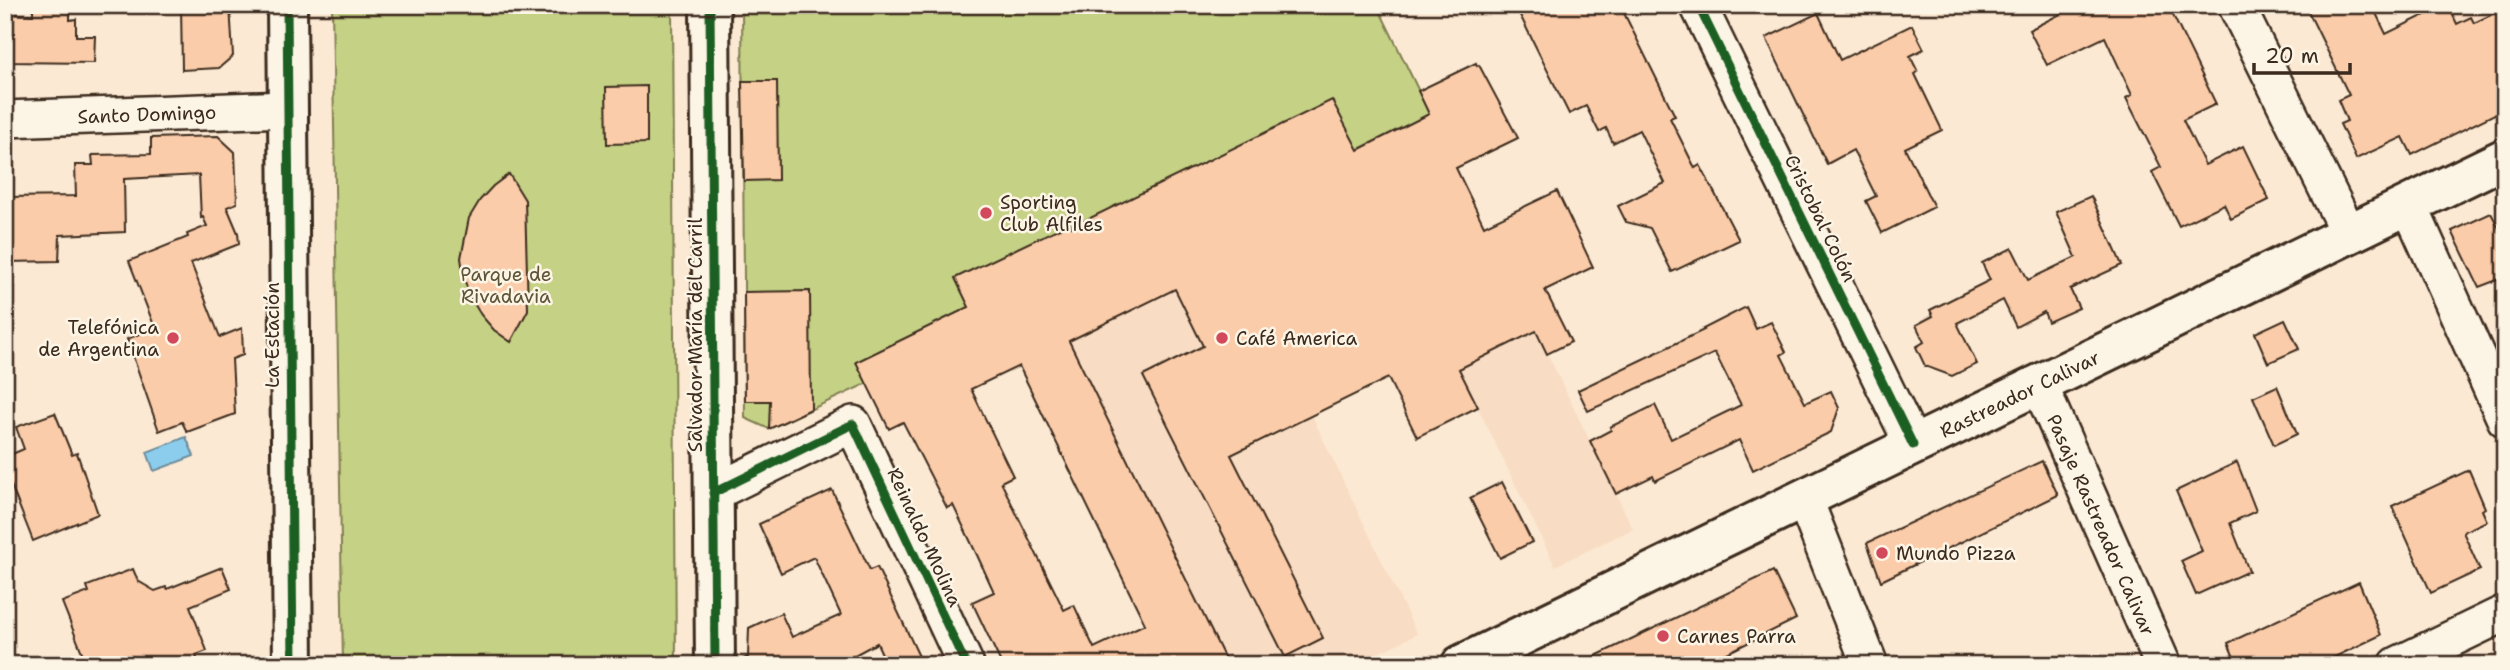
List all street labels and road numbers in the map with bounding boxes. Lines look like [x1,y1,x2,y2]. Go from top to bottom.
street label: Santo Domingo [77,100,217,129]
street label: Cristobal Colón [1779,150,1862,286]
street label: Salvador María del Carril [683,218,708,452]
street label: La Estación [260,282,285,388]
street label: Rastreador Calivar [1936,345,2104,444]
street label: Pasaje Rastreador Calivar [2041,410,2161,640]
street label: Reinaldo Molina [881,464,968,611]

